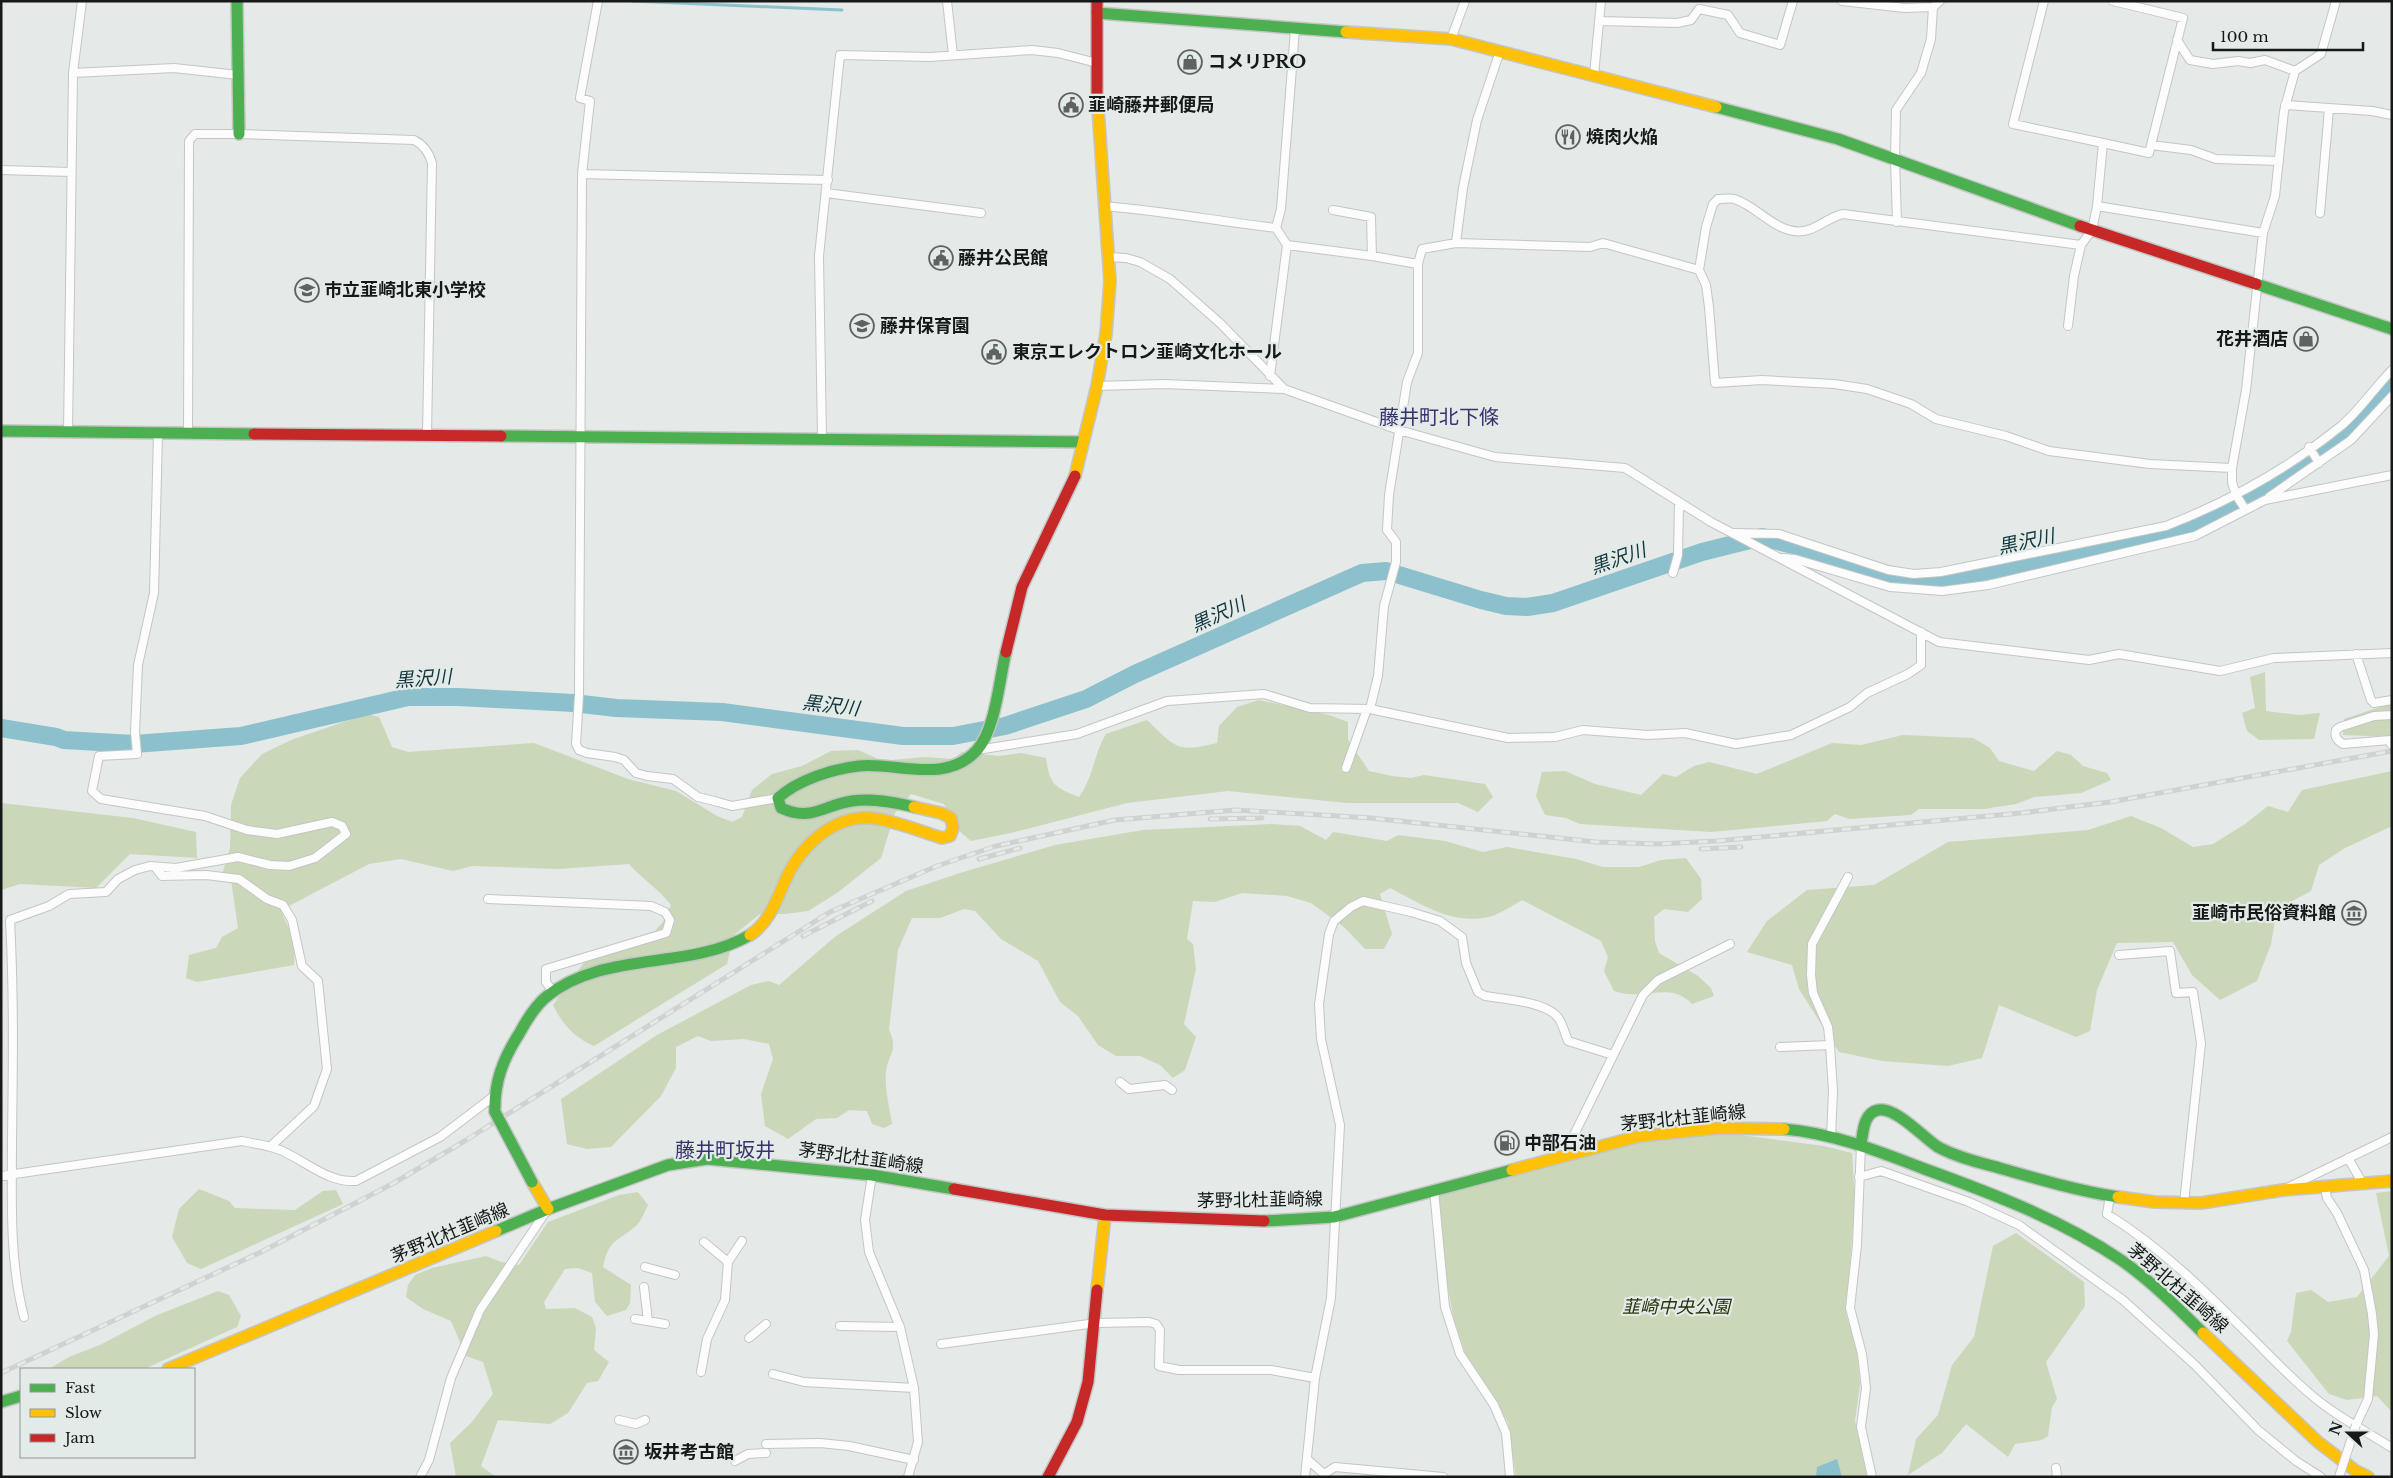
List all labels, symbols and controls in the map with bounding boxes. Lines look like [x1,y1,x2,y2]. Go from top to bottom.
scale bar [2213,20,2363,52]
text: 100 m [2220,27,2269,46]
shop icon: コメリPRO [1177,49,1203,75]
place label: コメリPRO [1208,51,1306,73]
public building icon: 韮崎藤井郵便局 [1058,92,1084,118]
place label: 韮崎藤井郵便局 [1088,94,1214,116]
restaurant icon: 焼肉火焔 [1555,124,1581,150]
place label: 焼肉火焔 [1586,126,1658,148]
public building icon: 藤井公民館 [928,245,954,271]
place label: 藤井公民館 [958,247,1048,269]
school or university icon: 市立韮崎北東小学校 [294,277,320,303]
place label: 市立韮崎北東小学校 [324,279,486,301]
school or university icon: 藤井保育園 [849,313,875,339]
place label: 藤井保育園 [880,315,970,337]
shop icon: 花井酒店 [2293,326,2319,352]
place label: 花井酒店 [2216,328,2288,350]
public building icon: 東京エレクトロン韮崎文化ホール [981,339,1007,365]
place label: 東京エレクトロン韮崎文化ホール [1012,341,1282,363]
district label: 藤井町北下條 [1379,405,1499,429]
water label: 黒沢川 [1996,524,2058,559]
water label: 黒沢川 [1587,538,1651,579]
water label: 黒沢川 [1187,592,1251,637]
water label: 黒沢川 [394,665,454,692]
water label: 黒沢川 [801,691,863,721]
museum icon: 韮崎市民俗資料館 [2341,900,2367,926]
place label: 韮崎市民俗資料館 [2192,902,2336,924]
street label: 茅野北杜韮崎線 [1619,1100,1747,1136]
fuel station icon: 中部石油 [1494,1130,1520,1156]
place label: 中部石油 [1524,1132,1596,1154]
district label: 藤井町坂井 [675,1138,775,1162]
street label: 茅野北杜韮崎線 [797,1138,925,1178]
street label: 茅野北杜韮崎線 [1197,1188,1323,1212]
street label: 茅野北杜韮崎線 [388,1198,512,1268]
street label: 茅野北杜韮崎線 [2123,1238,2233,1338]
park label: 韮崎中央公園 [1622,1296,1733,1318]
legend [20,1368,195,1458]
text: Fast [65,1378,96,1397]
text: Slow [65,1403,102,1422]
north arrow [2323,1408,2373,1458]
text: N [2325,1419,2347,1438]
text: Jam [63,1428,95,1447]
museum icon: 坂井考古館 [613,1439,639,1465]
place label: 坂井考古館 [644,1441,734,1463]

